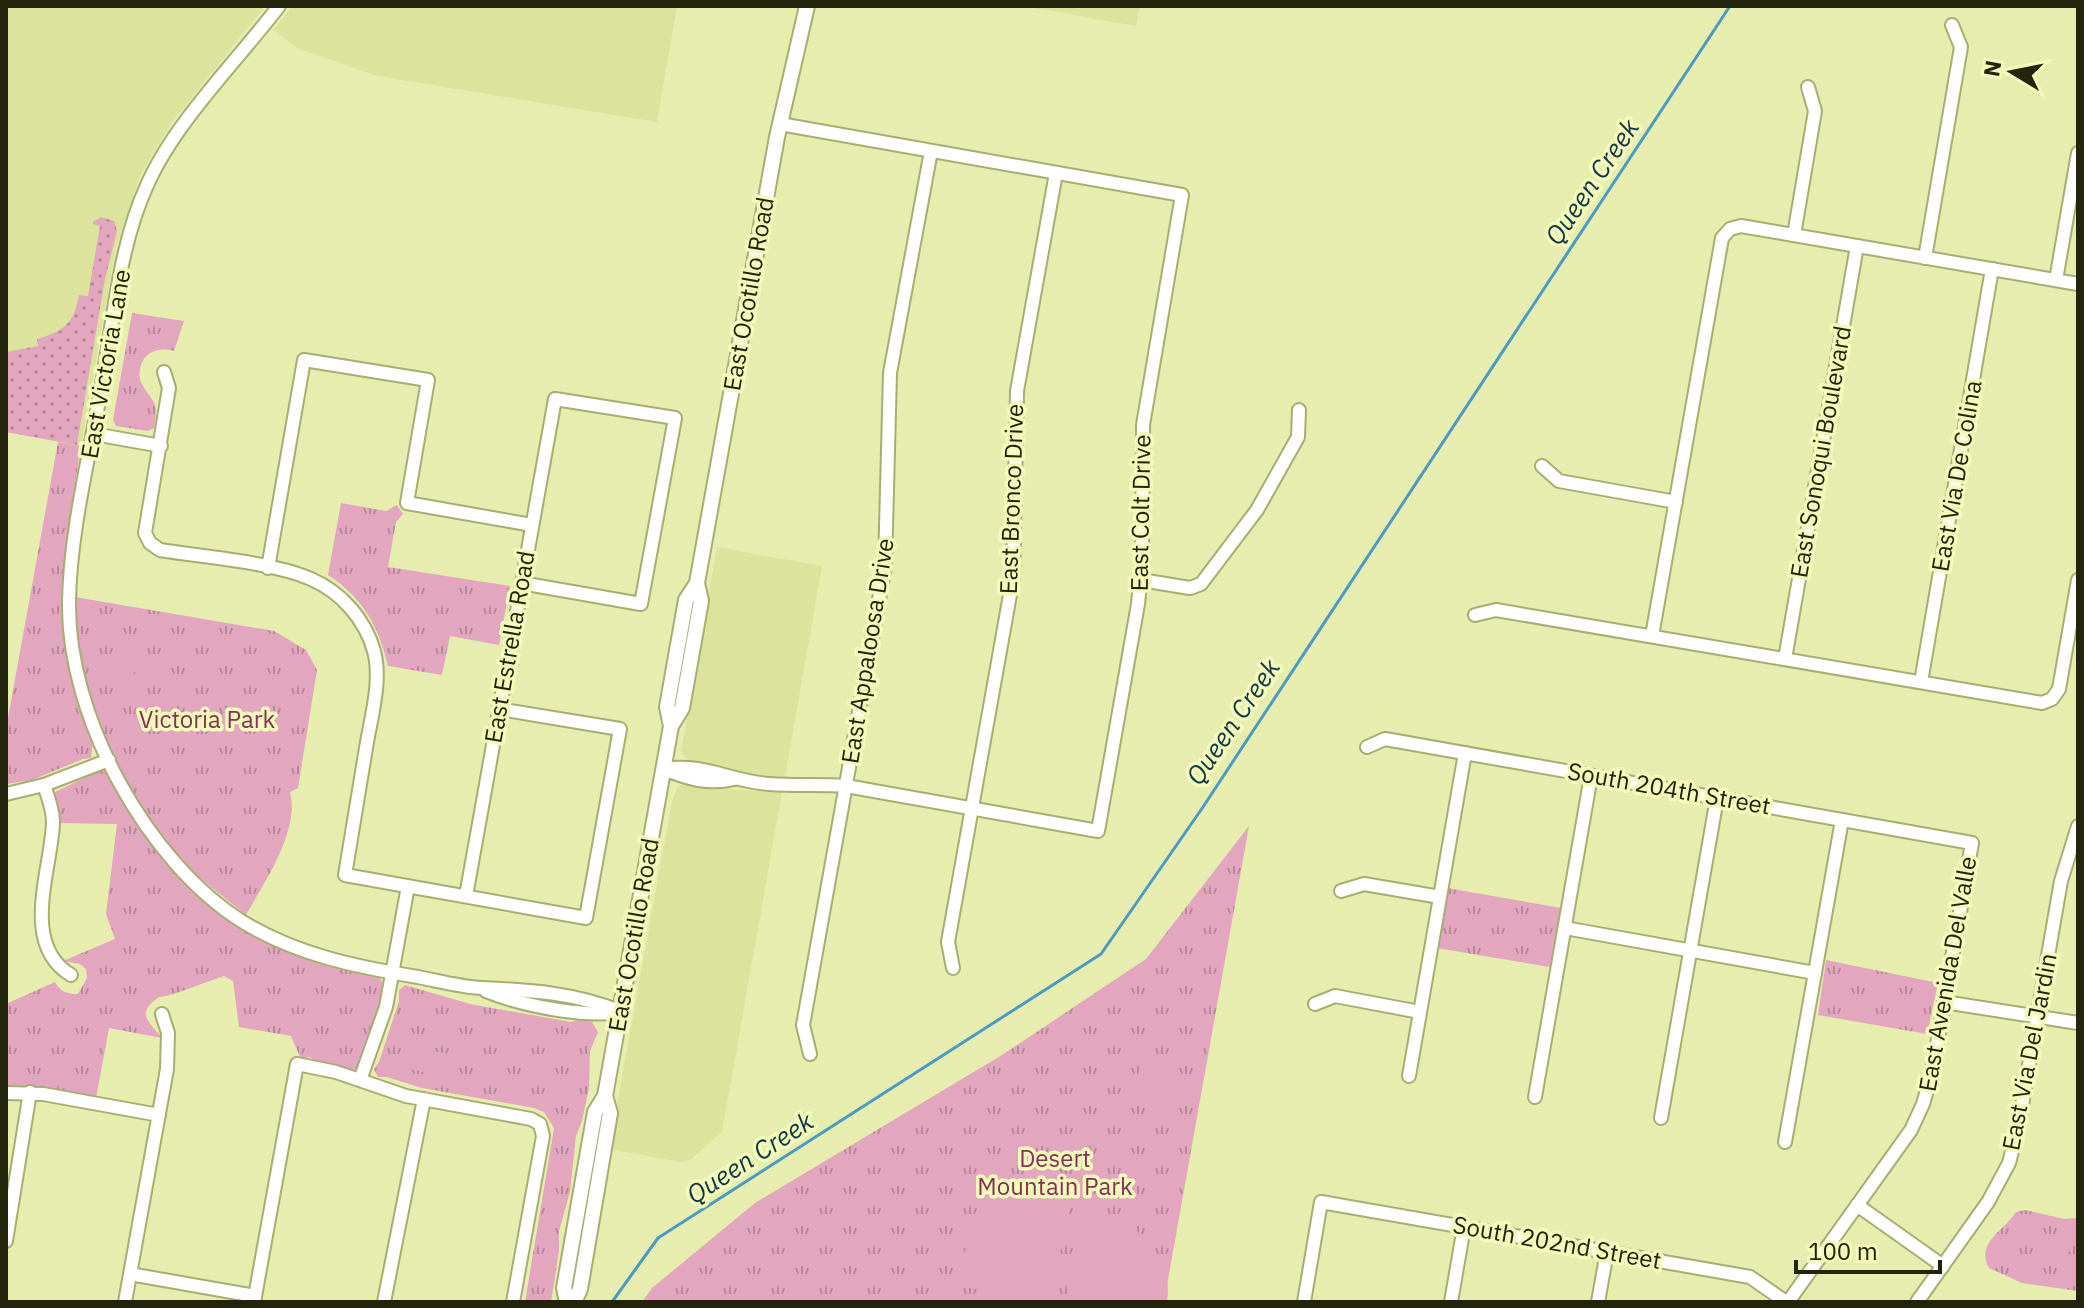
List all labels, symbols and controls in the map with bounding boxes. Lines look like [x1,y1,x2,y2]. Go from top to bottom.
north arrow [1972,32,2052,112]
text: N [1976,58,2007,79]
water label: Queen Creek [1537,112,1646,251]
street label: East Ocotillo Road [715,194,781,393]
street label: East Victoria Lane [73,267,137,461]
street label: East Sonoqui Boulevard [1782,323,1858,580]
street label: East Via De Colina [1923,377,1989,574]
street label: East Bronco Drive [992,403,1030,595]
street label: East Colt Drive [1123,434,1157,592]
street label: East Appaloosa Drive [833,536,901,766]
street label: East Estrella Road [476,548,542,746]
water label: Queen Creek [1178,652,1287,791]
park label: Victoria Park [139,703,276,735]
street label: South 204th Street [1565,754,1773,822]
street label: East Ocotillo Road [600,835,666,1034]
street label: East Avenida Del Valle [1911,854,1983,1094]
street label: East Via Del Jardin [1994,950,2064,1153]
water label: Queen Creek [680,1103,820,1211]
park label: Desert Mountain Park [977,1142,1133,1202]
street label: South 202nd Street [1451,1208,1664,1276]
scale bar [1796,1224,1940,1274]
text: 100 m [1808,1235,1878,1267]

